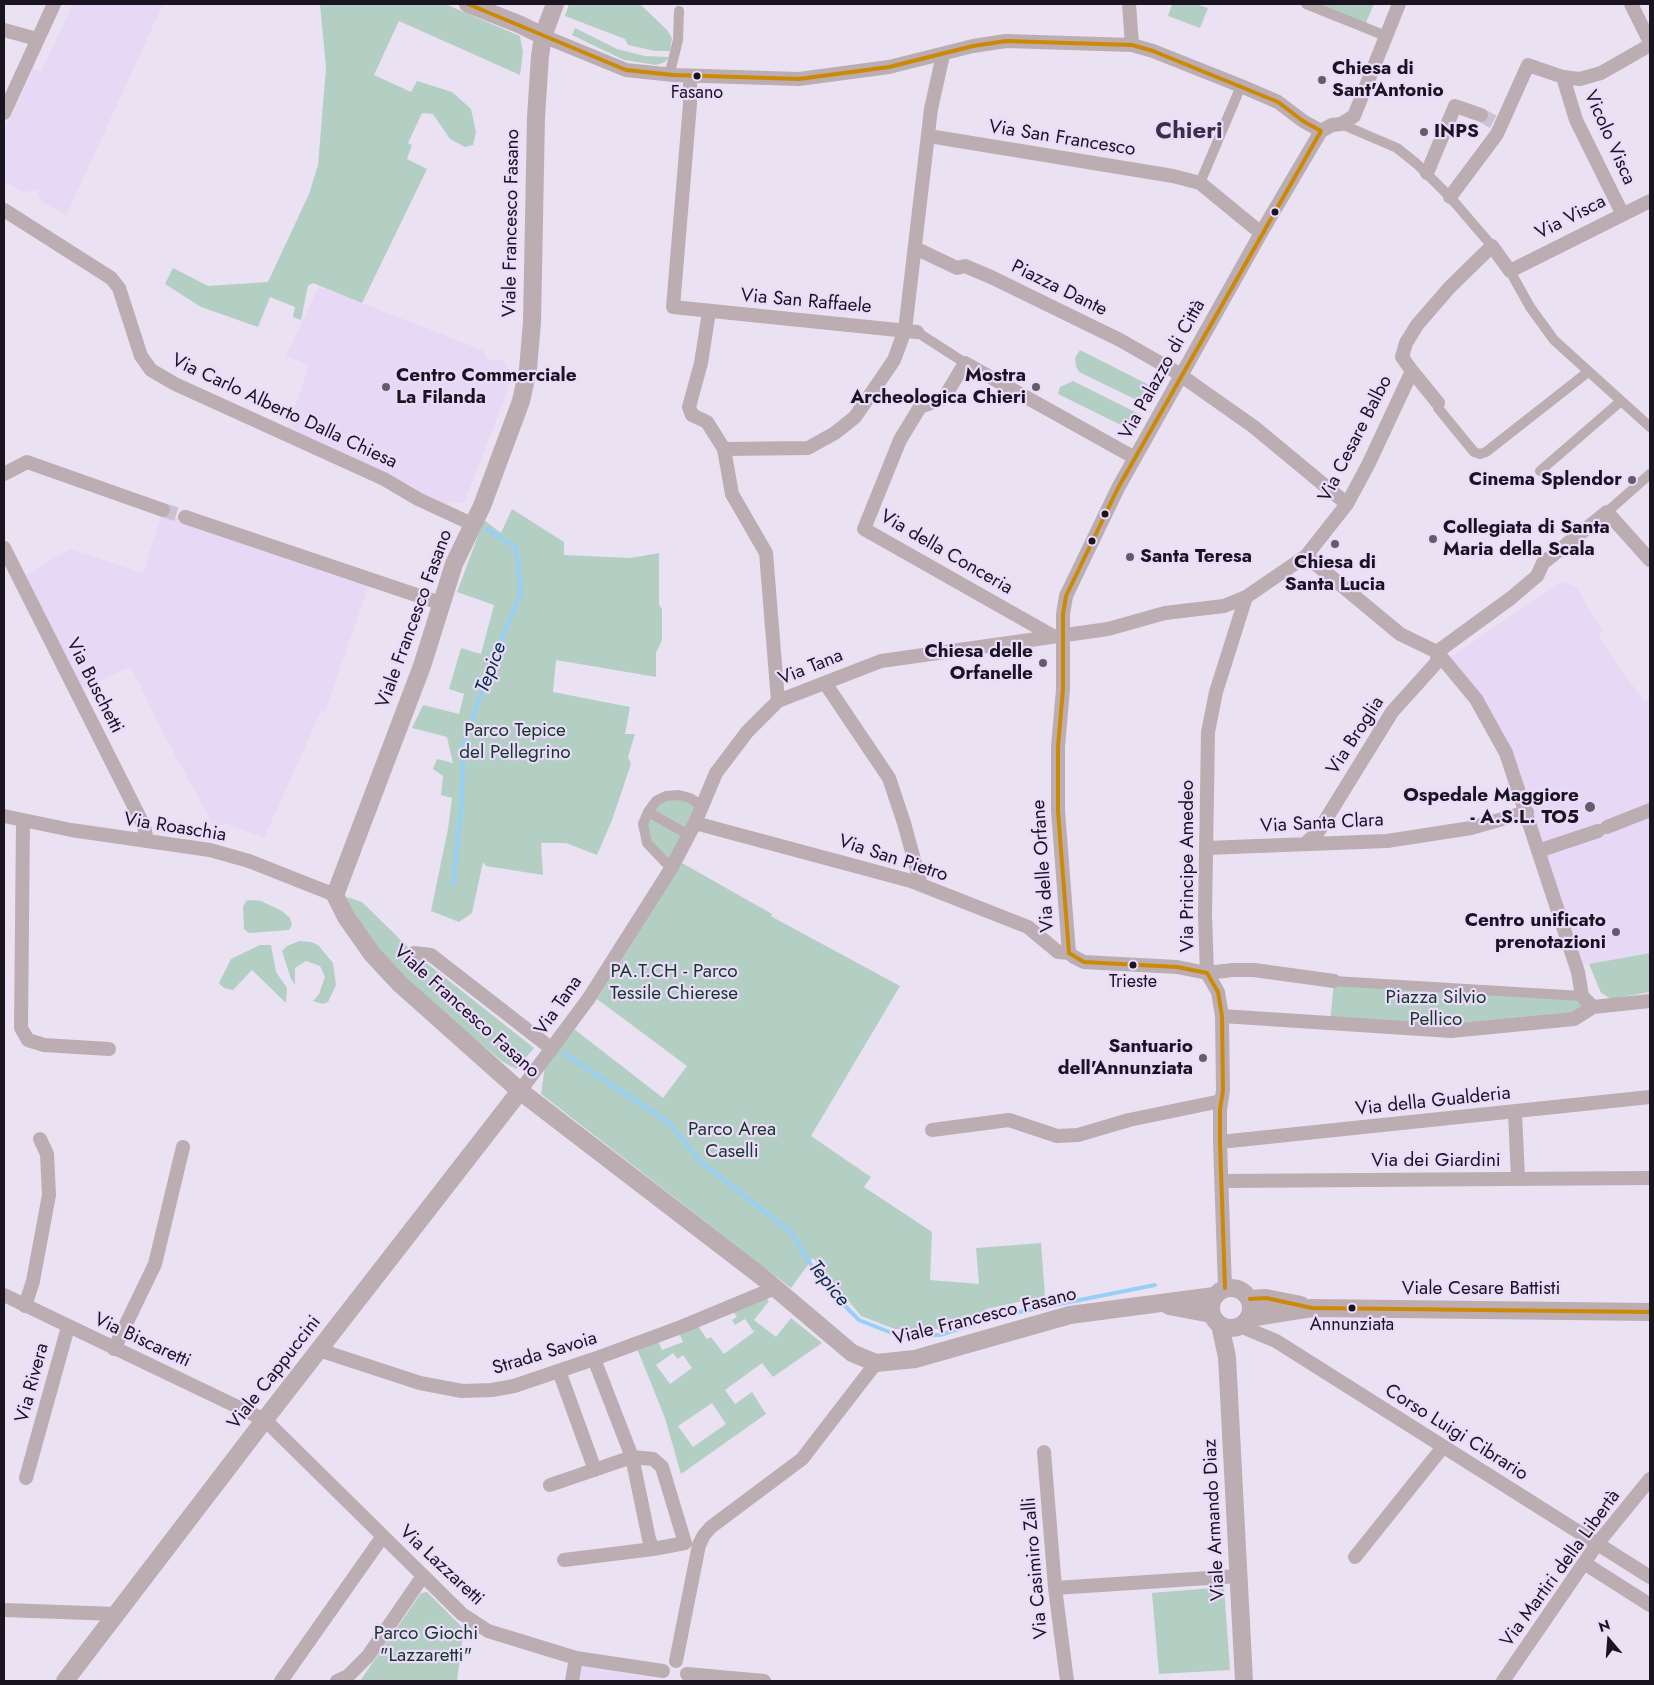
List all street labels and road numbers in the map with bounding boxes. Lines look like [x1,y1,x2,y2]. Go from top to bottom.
street label: Vicolo Visca [1578,87,1640,189]
street label: Via San Francesco [987,116,1137,162]
street label: Viale Francesco Fasano [499,129,525,317]
street label: Via Visca [1532,191,1610,245]
street label: Piazza Dante [1007,256,1111,322]
street label: Via San Raffaele [740,285,872,319]
street label: Via Palazzo di Città [1115,296,1211,444]
street label: Via Carlo Alberto Dalla Chiesa [168,350,400,474]
street label: Via Cesare Balbo [1314,372,1398,506]
street label: Via della Conceria [876,506,1016,600]
street label: Viale Francesco Fasano [372,527,458,711]
street label: Via Buschetti [60,635,128,737]
street label: Via Tana [775,645,847,691]
street label: Via Broglia [1322,693,1390,779]
street label: Via Principe Amedeo [1177,780,1199,952]
street label: Via delle Orfane [1028,799,1060,933]
street label: Via Roaschia [122,809,228,847]
street label: Via Santa Clara [1260,809,1384,839]
street label: Via San Pietro [835,831,951,887]
street label: Viale Francesco Fasano [388,941,544,1083]
street label: Via Tana [530,972,588,1040]
street label: Via della Gualderia [1354,1083,1512,1121]
street label: Via dei Giardini [1371,1150,1501,1172]
street label: Viale Cesare Battisti [1402,1278,1560,1300]
street label: Viale Francesco Fasano [891,1283,1079,1351]
street label: Via Biscaretti [90,1309,194,1373]
street label: Viale Cappuccini [223,1311,327,1435]
street label: Strada Savoia [490,1327,600,1381]
street label: Via Rivera [11,1341,55,1425]
street label: Corso Luigi Cibrario [1380,1380,1532,1486]
street label: Viale Armando Diaz [1199,1438,1231,1602]
street label: Via Martiri della Libertà [1496,1486,1626,1652]
street label: Via Casimiro Zalli [1018,1496,1054,1640]
street label: Via Lazzaretti [394,1521,488,1611]

